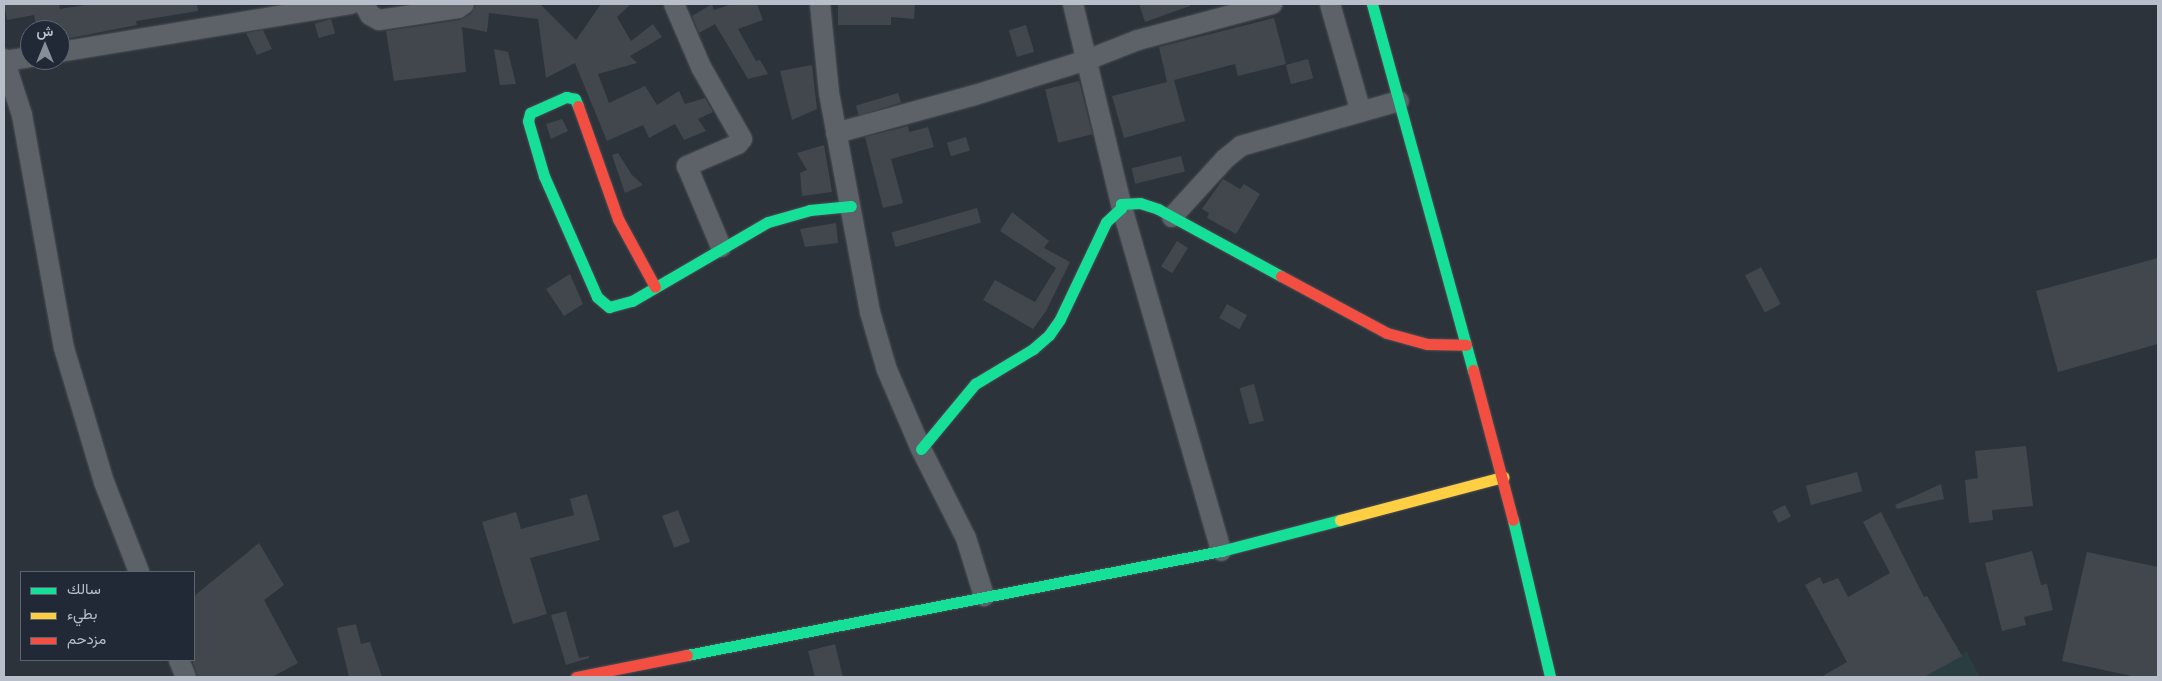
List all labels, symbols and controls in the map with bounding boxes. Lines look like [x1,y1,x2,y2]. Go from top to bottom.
north arrow [20,20,70,70]
text: ش [37,23,53,39]
legend [20,571,195,661]
text: سالك [67,580,101,597]
text: بطيء [67,605,97,622]
text: مزدحم [67,630,106,647]

